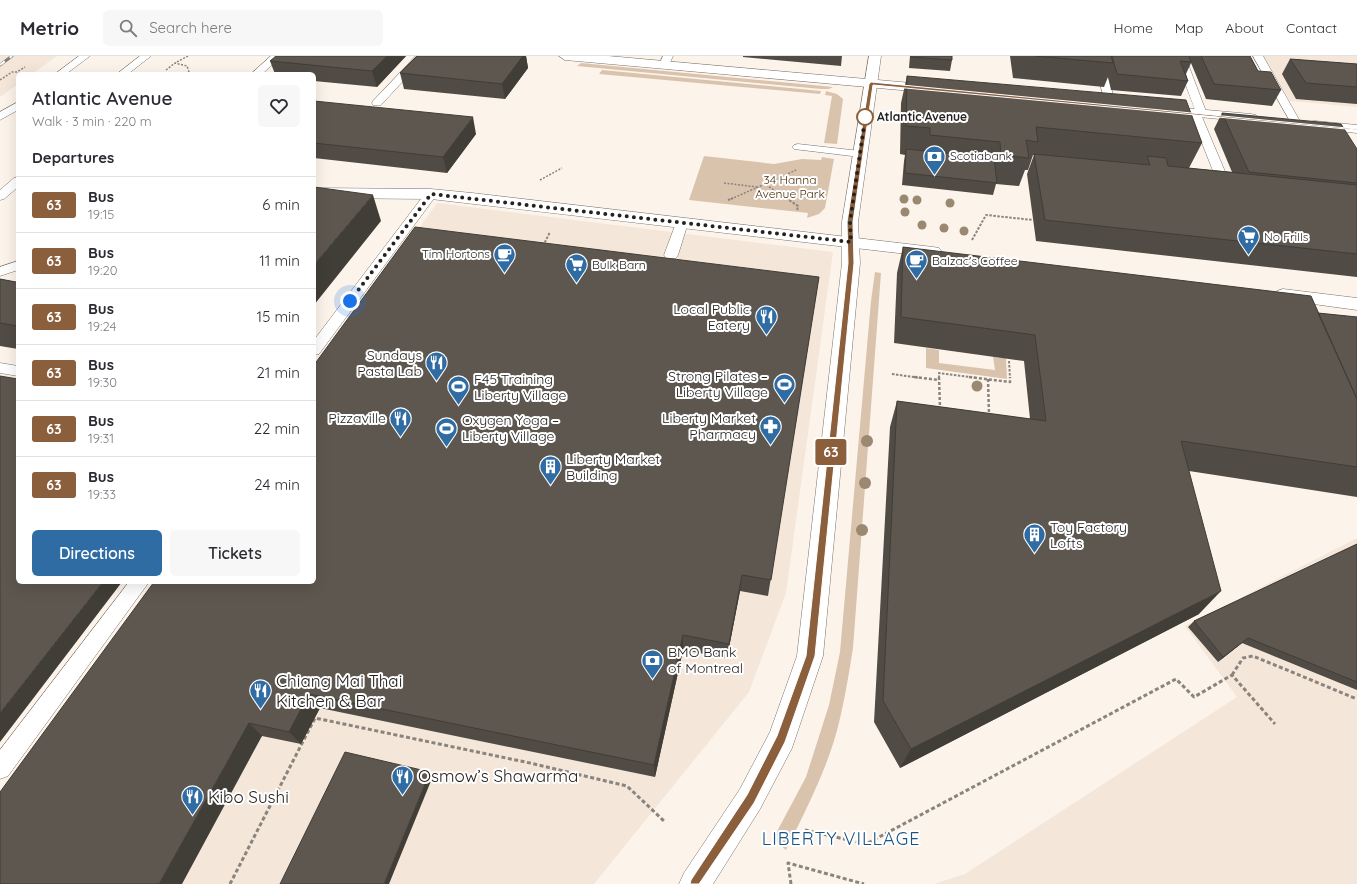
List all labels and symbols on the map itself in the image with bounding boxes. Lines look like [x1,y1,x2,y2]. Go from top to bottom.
marker: Atlantic Avenue [856,108,874,126]
place label: Atlantic Avenue [877,109,967,124]
bank icon: Scotiabank [922,143,948,176]
place label: Scotiabank [950,148,1012,163]
park label: 34 Hanna Avenue Park [755,172,825,201]
supermarket icon: No Frills [1236,224,1262,257]
place label: No Frills [1264,229,1309,244]
cafe icon: Tim Hortons [492,241,518,274]
place label: Tim Hortons [422,246,490,261]
cafe icon: Balzac's Coffee [904,248,930,281]
supermarket icon: Bulk Barn [563,252,589,285]
place label: Balzac's Coffee [932,253,1018,268]
place label: Bulk Barn [592,257,646,272]
your location [340,291,360,311]
place label: Local Public Eatery [673,300,750,334]
restaurant icon: Local Public Eatery [753,304,779,337]
place label: Sundays Pasta Lab [357,346,422,380]
restaurant icon: Sundays Pasta Lab [424,350,450,383]
place label: Strong Pilates – Liberty Village [668,367,768,401]
place label: F45 Training Liberty Village [474,370,566,404]
sports icon: Strong Pilates – Liberty Village [771,371,797,404]
sports icon: F45 Training Liberty Village [446,374,472,407]
restaurant icon: Pizzaville [388,405,414,438]
place label: Pizzaville [328,409,386,427]
place label: Liberty Market Pharmacy [662,409,756,443]
place label: Oxygen Yoga – Liberty Village [462,411,559,445]
pharmacy icon: Liberty Market Pharmacy [758,413,784,446]
sports icon: Oxygen Yoga – Liberty Village [434,415,460,448]
line badge: 63 [813,439,849,465]
place label: Liberty Market Building [566,450,660,484]
building icon: Liberty Market Building [537,454,563,487]
place label: Toy Factory Lofts [1050,518,1127,552]
building icon: Toy Factory Lofts [1021,522,1047,555]
place label: BMO Bank of Montreal [668,643,743,677]
bank icon: BMO Bank of Montreal [639,647,665,680]
place label: Chiang Mai Thai Kitchen & Bar [276,670,402,711]
restaurant icon: Chiang Mai Thai Kitchen & Bar [247,678,273,711]
restaurant icon: Osmow’s Shawarma [389,763,415,796]
place label: Osmow’s Shawarma [418,765,578,786]
restaurant icon: Kibo Sushi [179,784,205,817]
place label: Kibo Sushi [208,786,289,807]
district label: LIBERTY VILLAGE [762,827,920,850]

